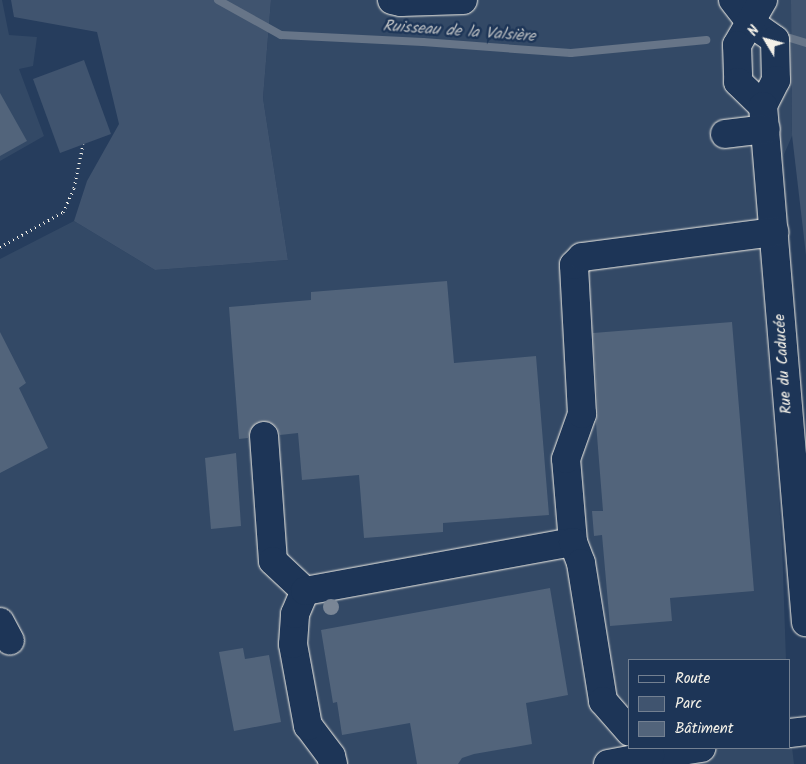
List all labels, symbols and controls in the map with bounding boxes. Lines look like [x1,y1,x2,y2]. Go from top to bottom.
north arrow [741,15,791,65]
water label: Ruisseau de la Valsière [382,17,536,47]
text: N [743,21,765,41]
street label: Rue du Caducée [772,313,796,415]
legend [628,659,791,749]
text: Route [675,667,710,691]
text: Parc [675,692,702,716]
text: Bâtiment [675,717,734,741]

